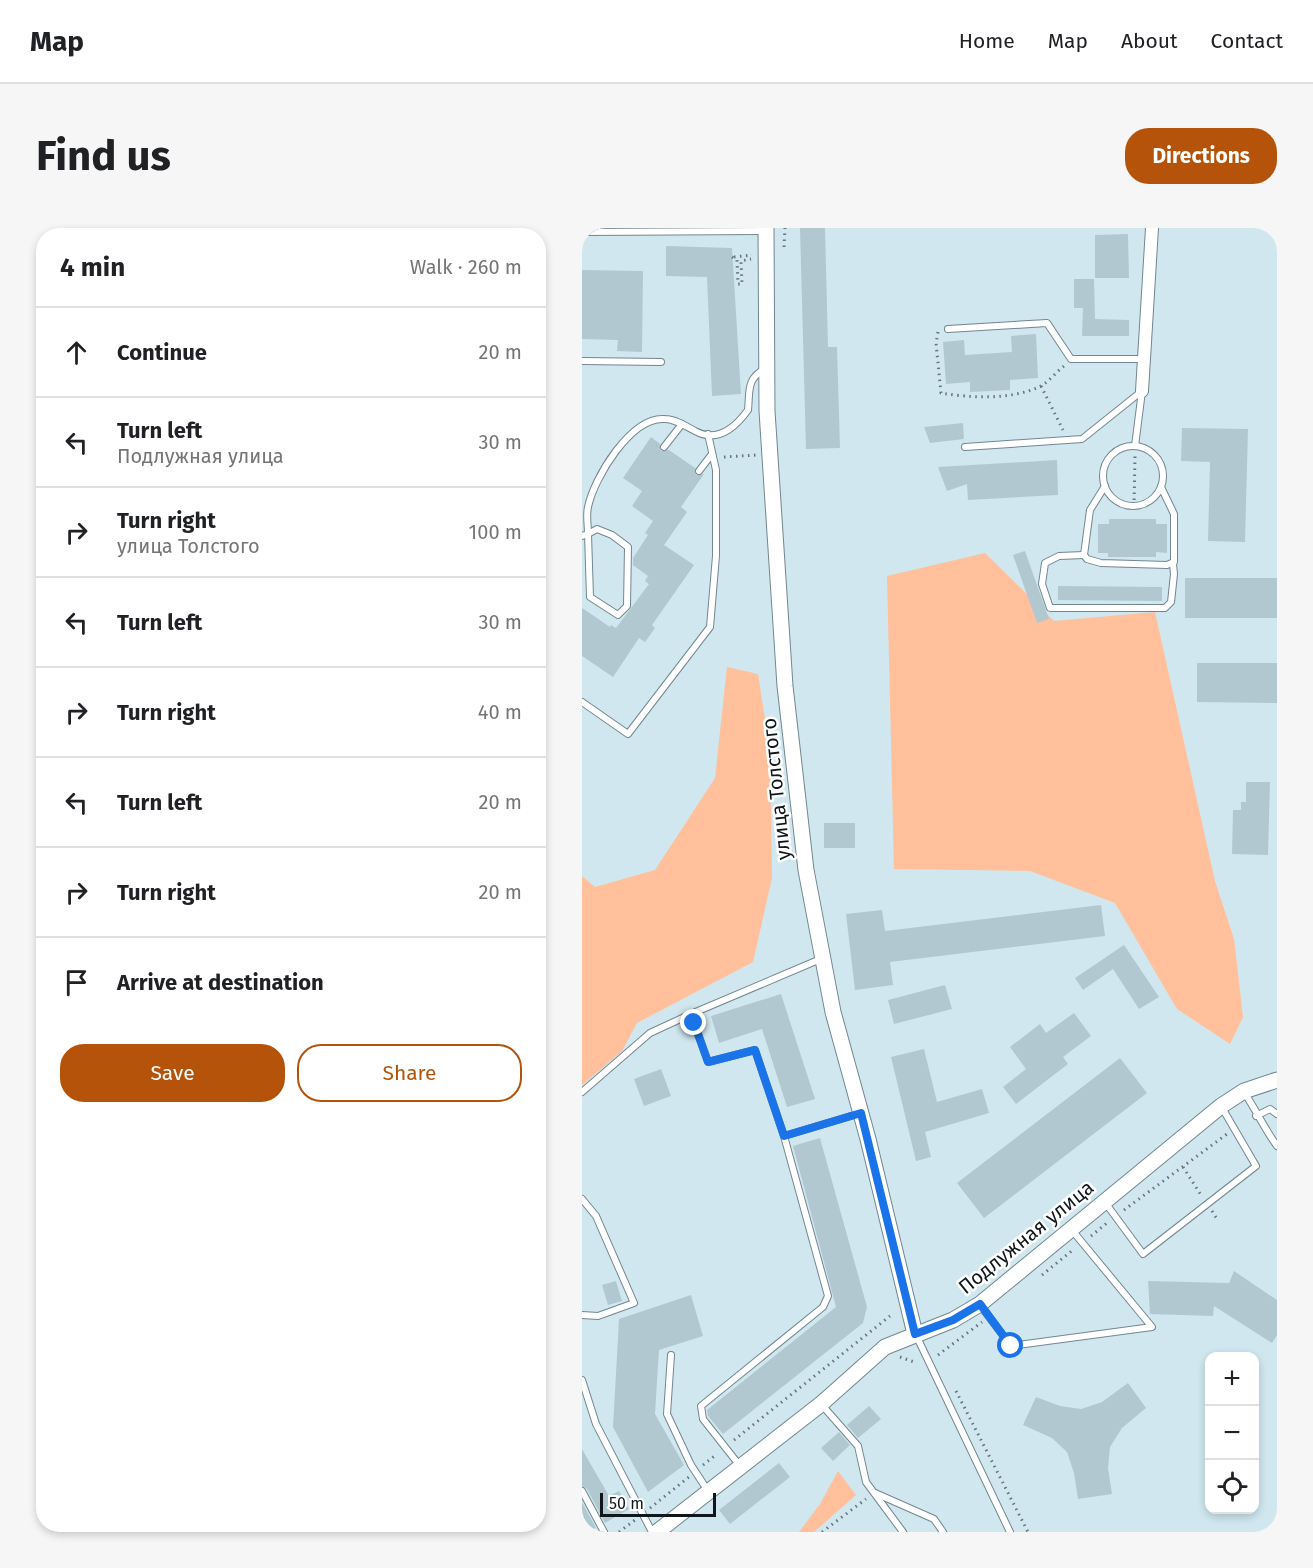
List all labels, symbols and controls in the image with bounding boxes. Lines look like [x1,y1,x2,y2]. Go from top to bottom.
text: Map [30,25,84,58]
text: Home [959,28,1015,54]
text: Map [1048,28,1088,54]
text: About [1121,28,1178,54]
text: Contact [1211,28,1283,54]
button: Directions [1125,128,1277,184]
text: Find us [36,131,171,181]
text: 4 min [60,252,125,283]
text: Walk · 260 m [410,255,522,279]
icon: ahead [60,336,93,369]
text: Continue [117,339,207,366]
text: 20 m [479,340,522,364]
text: Turn left [117,417,202,444]
icon: left [60,426,93,459]
text: 30 m [478,430,522,454]
text: Подлужная улица [117,444,284,468]
text: Turn right [117,507,216,534]
icon: right [60,516,93,549]
text: 100 m [469,520,522,544]
text: улица Толстого [117,534,260,558]
icon: left [60,606,93,639]
text: Turn left [117,609,202,636]
text: 30 m [478,610,522,634]
icon: right [60,696,93,729]
text: Turn right [117,699,216,726]
text: 40 m [478,700,522,724]
street label: улица Толстого [757,717,795,861]
icon: left [60,786,93,819]
text: Turn left [117,789,202,816]
text: 20 m [479,790,522,814]
icon: right [60,876,93,909]
text: Turn right [117,879,216,906]
text: 20 m [479,880,522,904]
icon: arrive [60,966,93,999]
text: Arrive at destination [117,969,324,996]
route end [680,1009,706,1035]
button: Save [60,1044,285,1102]
button: Share [297,1044,522,1102]
street label: Подлужная улица [954,1175,1098,1299]
route start [997,1332,1023,1358]
map controls [1205,1352,1259,1514]
button: + [1205,1352,1259,1406]
button: − [1205,1406,1259,1460]
button: locate [1205,1460,1259,1514]
scale bar [600,1490,716,1518]
text: 50 m [609,1494,644,1513]

